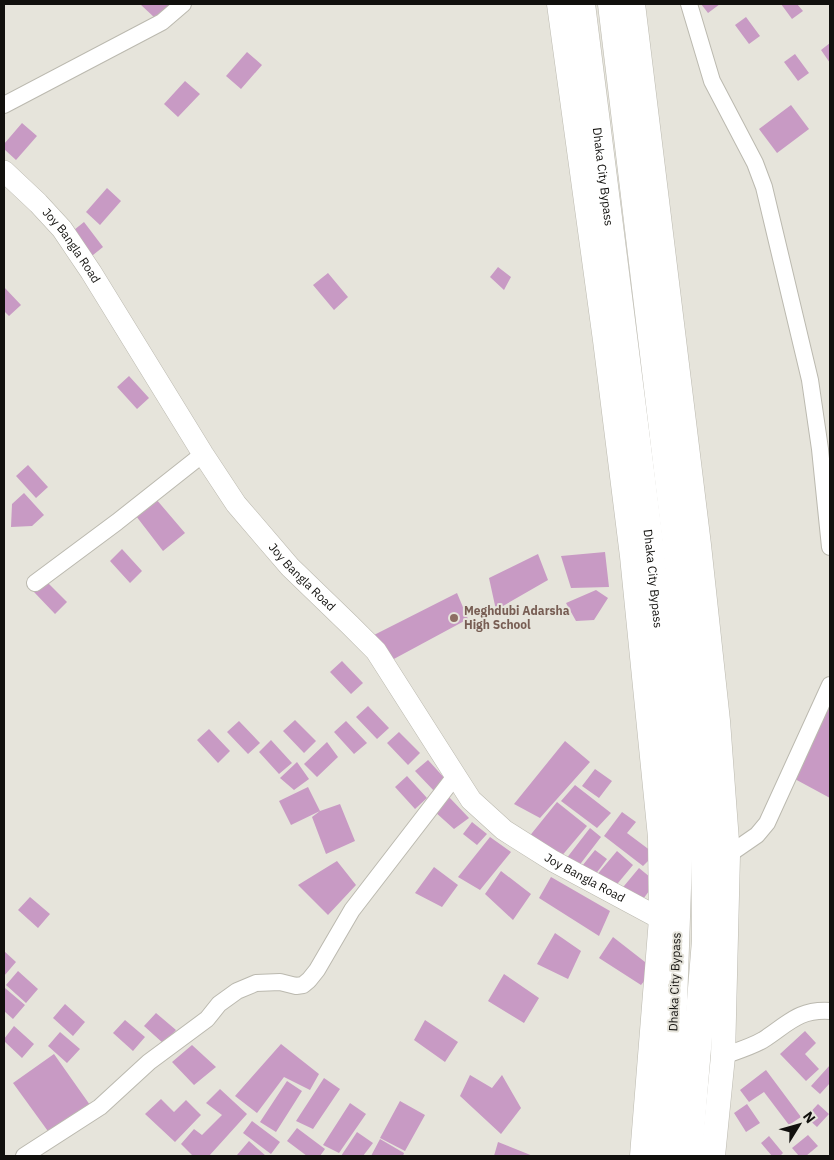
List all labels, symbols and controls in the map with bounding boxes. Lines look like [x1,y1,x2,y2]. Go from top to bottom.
street label: Dhaka City Bypass [590,126,617,227]
street label: Joy Bangla Road [39,205,104,286]
street label: Dhaka City Bypass [640,528,666,629]
street label: Joy Bangla Road [266,540,339,614]
place label: Meghdubi Adarsha High School [464,603,570,632]
marker: Meghdubi Adarsha High School [448,612,460,624]
street label: Joy Bangla Road [542,850,628,905]
street label: Dhaka City Bypass [665,932,684,1032]
north arrow [774,1100,824,1150]
text: N [799,1108,820,1127]

